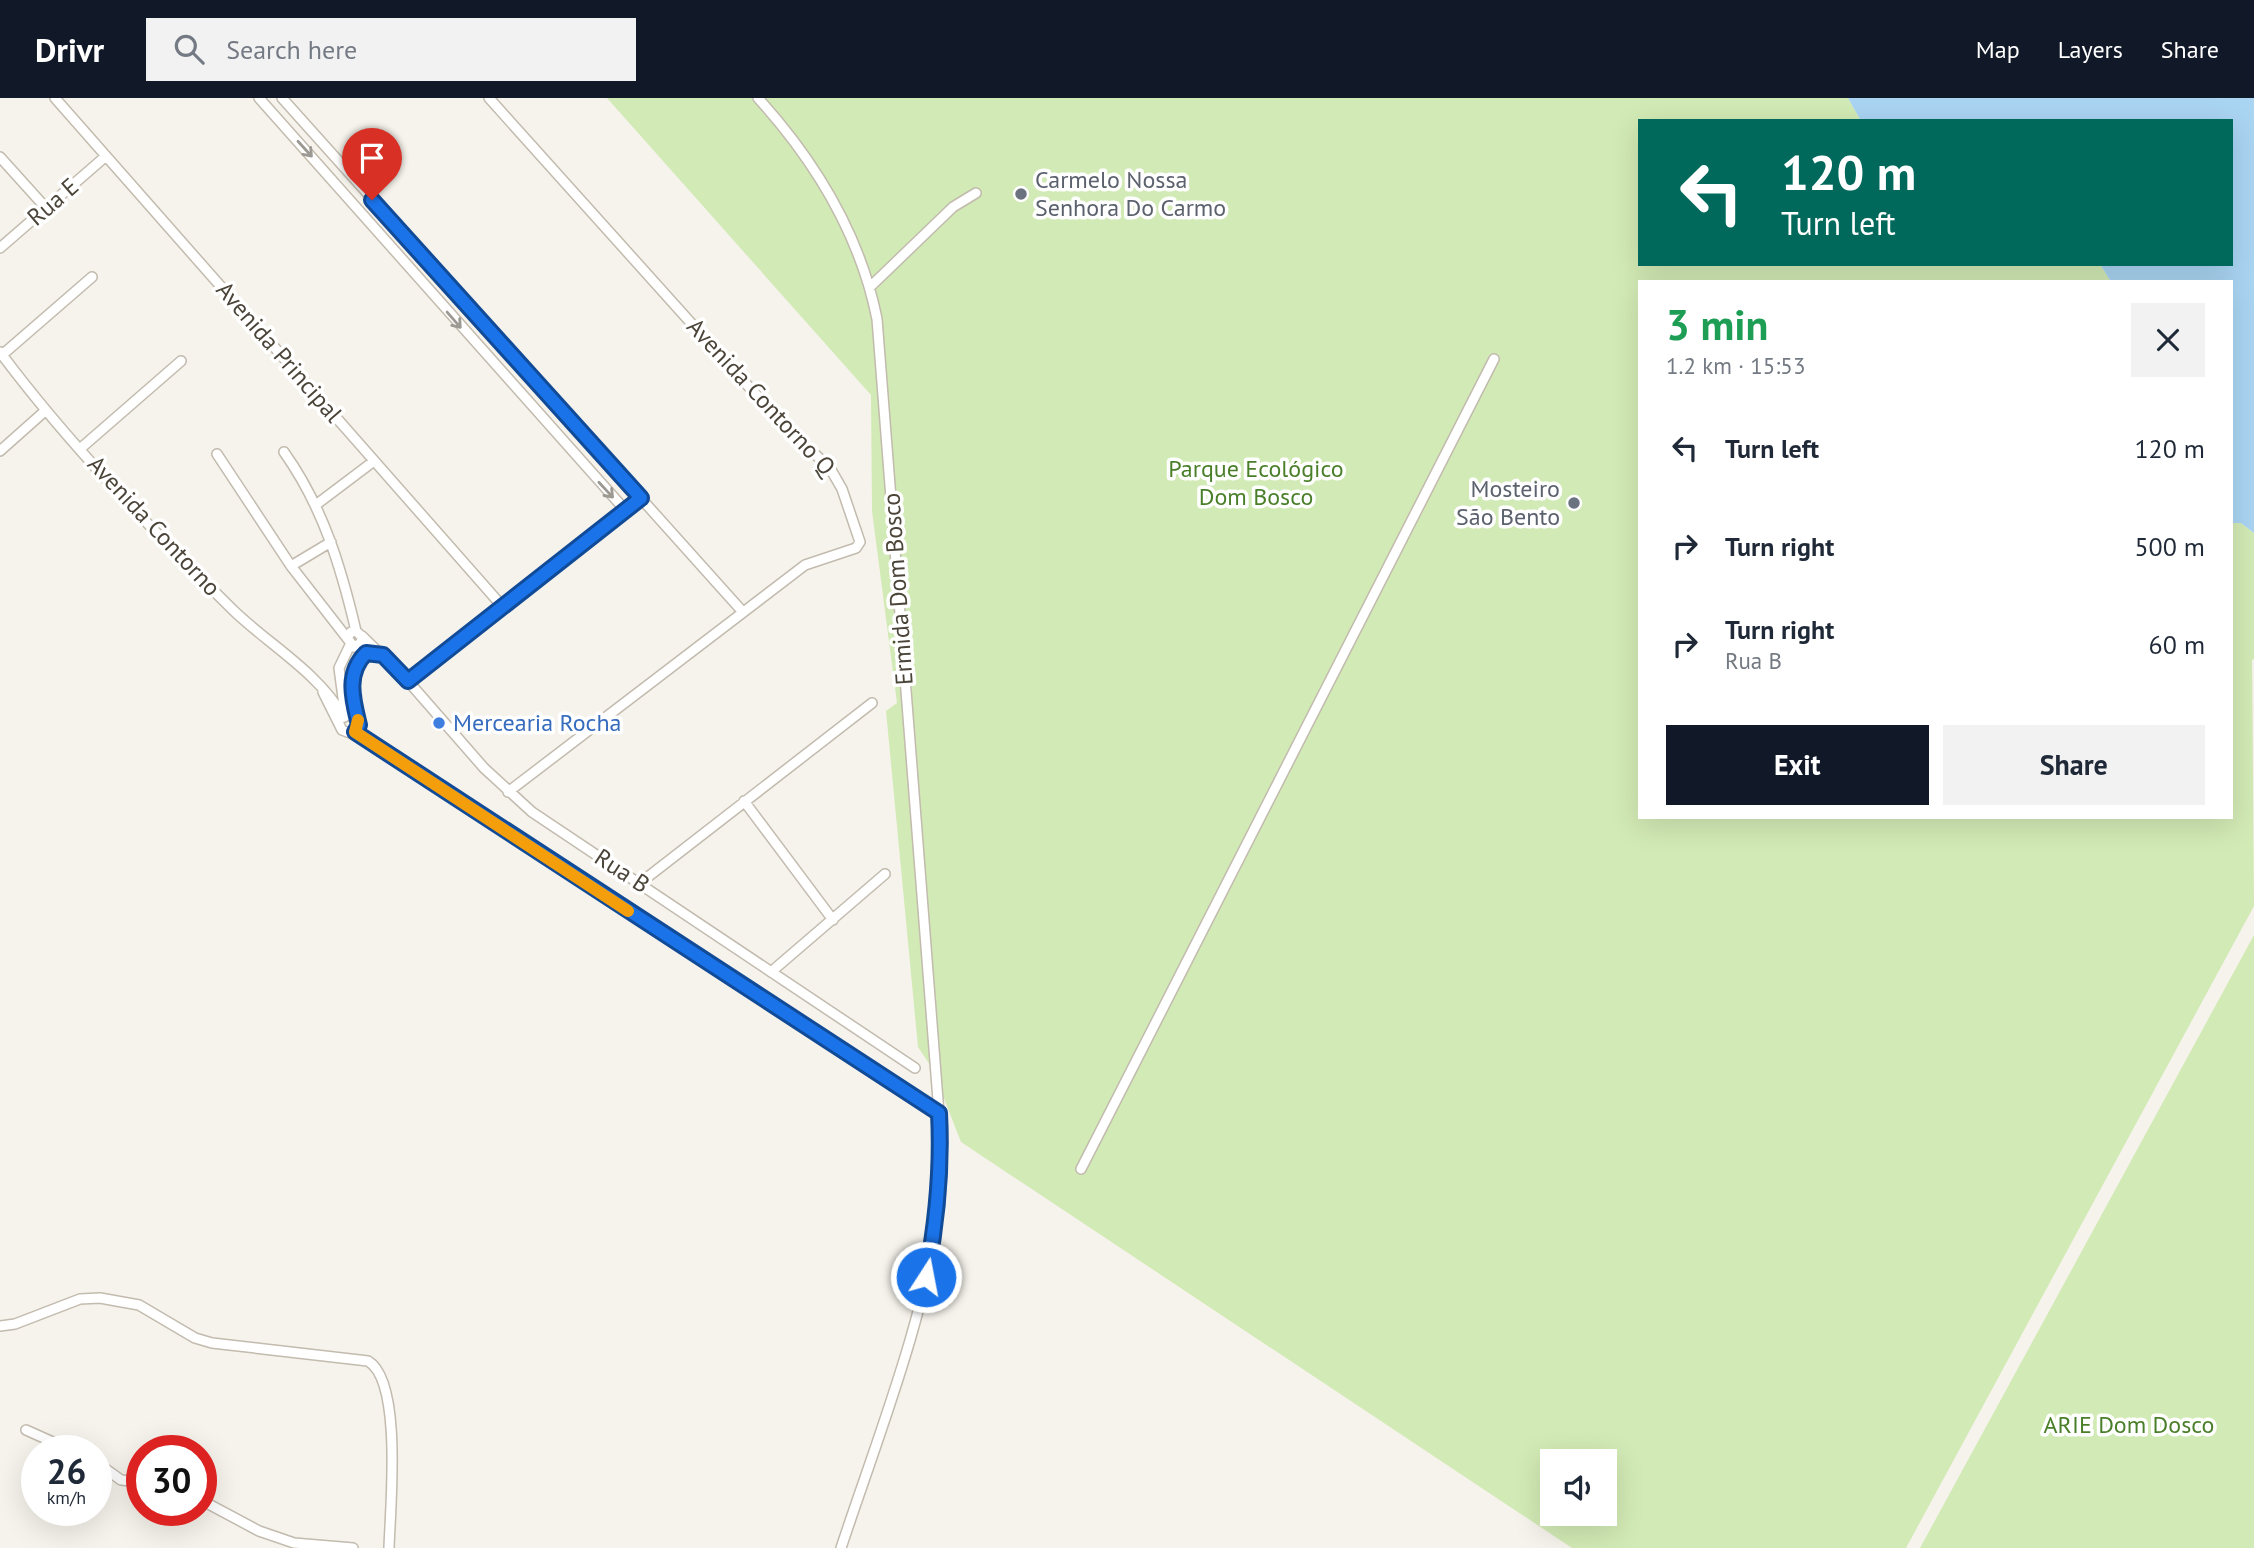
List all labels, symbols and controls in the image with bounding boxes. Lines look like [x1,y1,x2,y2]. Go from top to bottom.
search box [146,18,636,81]
text: Drivr [35,28,104,71]
icon: search [170,30,208,68]
text: Search here [226,33,357,66]
text: Map [1976,34,2020,65]
text: Layers [2058,34,2123,65]
text: Share [2161,34,2219,65]
pin [342,128,402,200]
icon: arrive [353,139,391,177]
one-way arrow [296,140,313,157]
text: 120 m [1781,140,1916,204]
icon: left [1666,147,1757,238]
place label: Carmelo Nossa Senhora Do Carmo [1035,164,1226,223]
street label: Rua E [21,171,85,232]
marker: Carmelo Nossa Senhora Do Carmo [1013,186,1029,202]
text: Turn left [1781,202,1896,244]
street label: Avenida Principal [210,275,349,429]
text: 3 min [1666,297,1768,352]
button: close [2131,303,2205,377]
one-way arrow [446,311,462,329]
street label: Avenida Contorno Q [680,311,843,482]
text: 1.2 km · 15:53 [1666,351,1805,380]
icon: left [1666,429,1704,467]
text: Turn left [1725,432,1819,465]
text: 120 m [2134,432,2205,465]
street label: Avenida Contorno [81,449,228,603]
park label: Parque Ecológico Dom Bosco [1168,453,1344,512]
place label: Mosteiro São Bento [1456,473,1560,532]
one-way arrow [597,481,614,498]
street label: Ermida Dom Bosco [875,492,920,686]
marker: Mosteiro São Bento [1566,495,1582,511]
icon: right [1666,527,1704,565]
text: Turn right [1725,530,1834,563]
text: 500 m [2134,530,2205,563]
text: Turn right [1725,613,1834,646]
icon: right [1666,625,1704,663]
text: 60 m [2149,628,2205,661]
text: Rua B [1725,646,1782,675]
place label: Mercearia Rocha [453,707,621,738]
marker: Mercearia Rocha [431,715,447,731]
button: Exit [1666,725,1929,805]
button: Share [1943,725,2205,805]
street label: Rua B [589,841,656,900]
position arrow [889,1240,963,1314]
park label: ARIE Dom Dosco [2044,1409,2214,1440]
speed limit sign: 30 [126,1435,217,1526]
text: 26 [47,1448,86,1494]
map controls [1540,1449,1617,1526]
button: sound [1540,1449,1617,1526]
text: km/h [47,1486,86,1509]

